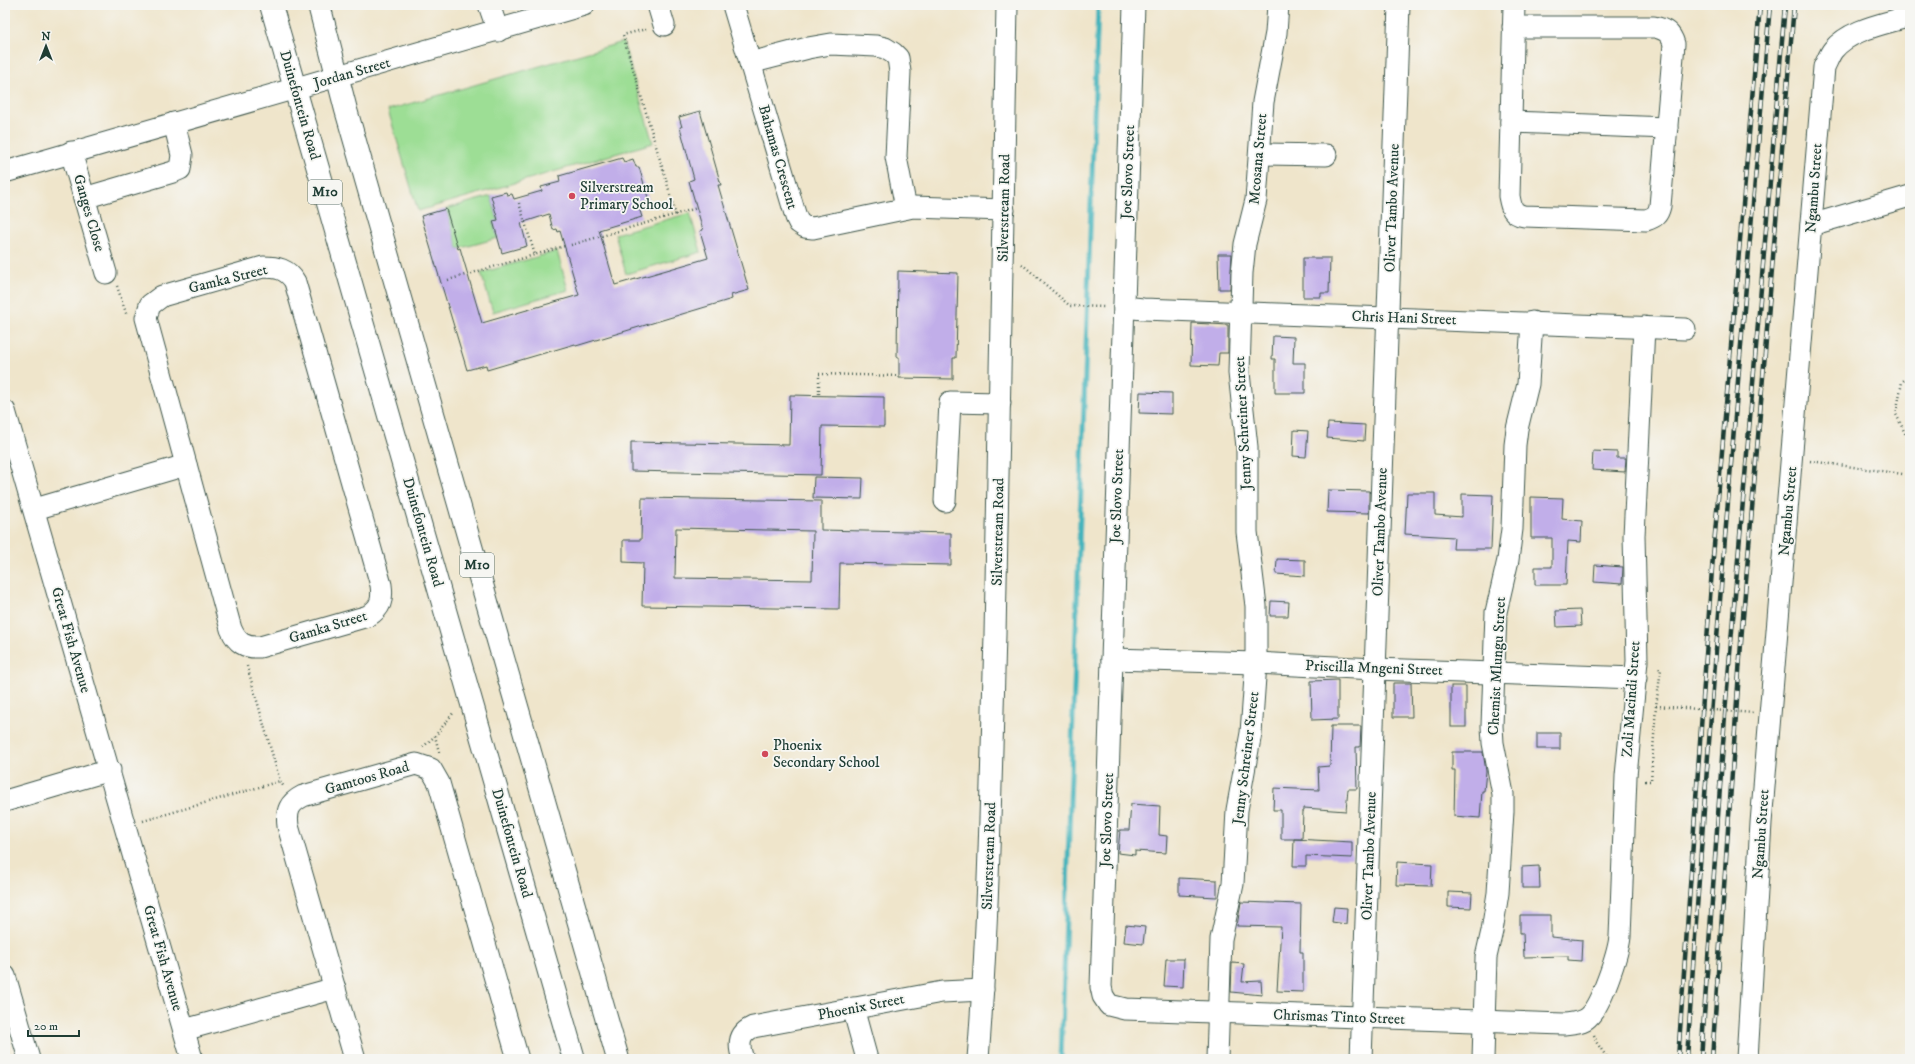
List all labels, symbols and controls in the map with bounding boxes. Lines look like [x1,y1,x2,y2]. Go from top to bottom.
north arrow [26,26,66,66]
text: N [41,30,51,44]
street label: Duinefontein Road [275,48,325,162]
street label: Jordan Street [310,53,393,94]
street label: Bahamas Crescent [754,103,802,212]
street label: Mcosana Street [1245,112,1271,205]
street label: Joe Slovo Street [1117,124,1139,222]
street label: Ngambu Street [1801,142,1827,233]
street label: Oliver Tambo Avenue [1380,143,1404,273]
street label: Silverstream Road [994,153,1014,262]
street label: Ganges Close [69,172,109,254]
place label: Silverstream Primary School [580,178,673,214]
road number: M10 [308,180,342,204]
marker: Silverstream Primary School [567,191,577,201]
street label: Gamka Street [187,260,270,298]
street label: Chris Hani Street [1351,307,1457,329]
street label: Jenny Schreiner Street [1230,355,1256,492]
street label: Joe Slovo Street [1106,448,1128,546]
street label: Ngambu Street [1775,465,1801,557]
street label: Oliver Tambo Avenue [1368,467,1392,597]
street label: Duinefontein Road [398,475,448,589]
street label: Silverstream Road [988,477,1008,586]
road number: M10 [460,553,494,577]
street label: Great Fish Avenue [47,585,95,695]
street label: Chemist Mlungu Street [1484,596,1510,736]
street label: Gamka Street [287,606,370,648]
street label: Zoli Macindi Street [1617,640,1645,758]
street label: Priscilla Mngeni Street [1305,656,1443,680]
street label: Jenny Schreiner Street [1228,690,1264,828]
place label: Phoenix Secondary School [773,736,880,772]
marker: Phoenix Secondary School [760,749,770,759]
street label: Gamtoos Road [323,757,412,799]
street label: Joe Slovo Street [1096,772,1118,870]
street label: Duinefontein Road [487,786,537,900]
street label: Ngambu Street [1748,788,1774,879]
street label: Oliver Tambo Avenue [1357,791,1381,921]
street label: Silverstream Road [978,801,1000,910]
street label: Great Fish Avenue [139,903,187,1013]
street label: Phoenix Street [816,989,906,1025]
street label: Chrismas Tinto Street [1273,1005,1405,1029]
scale bar [28,1012,79,1038]
text: 20 m [34,1019,58,1034]

